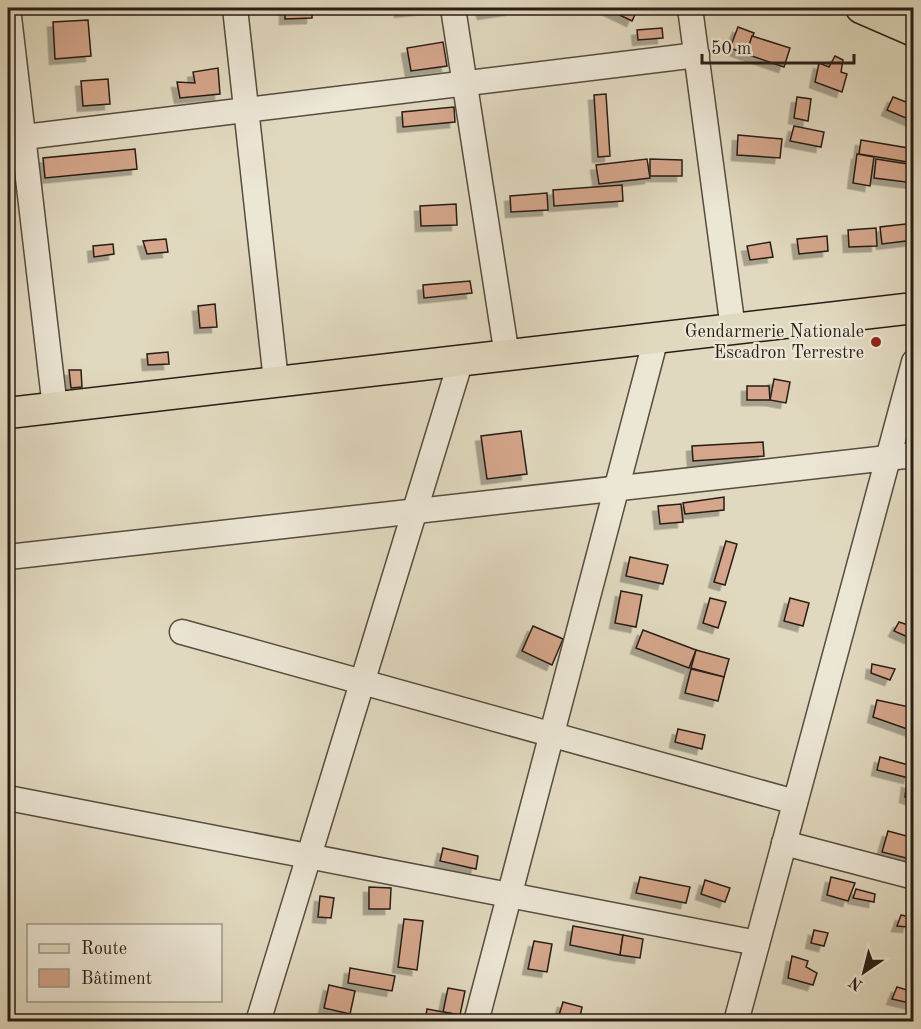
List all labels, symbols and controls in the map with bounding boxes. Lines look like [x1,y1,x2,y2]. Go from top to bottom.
scale bar [702,27,854,65]
text: 50 m [711,40,751,58]
place label: Gendarmerie Nationale Escadron Terrestre [685,323,864,362]
marker: Gendarmerie Nationale Escadron Terrestre [869,335,883,349]
legend [27,924,222,1002]
text: Route [81,940,127,958]
north arrow [834,942,894,1002]
text: Bâtiment [81,970,152,988]
text: N [846,972,866,993]

